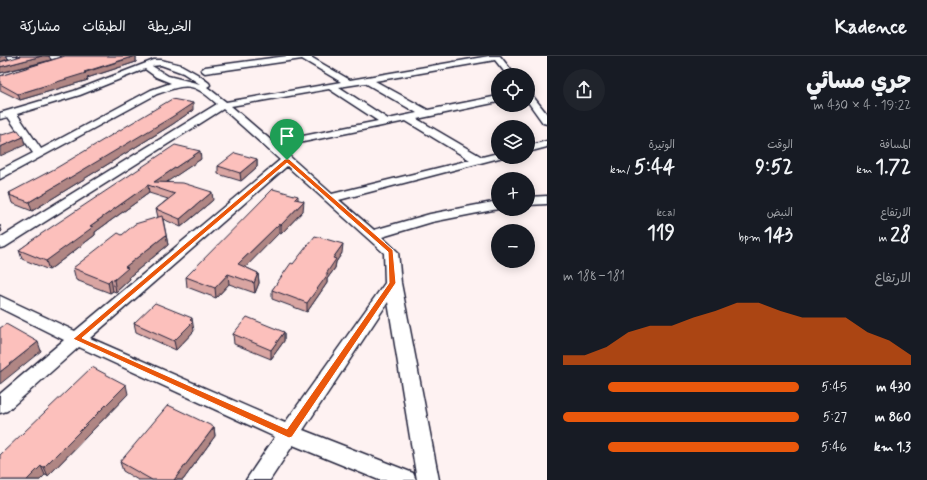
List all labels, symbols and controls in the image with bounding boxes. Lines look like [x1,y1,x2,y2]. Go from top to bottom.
text: Kadence [835,15,907,40]
text: مشاركة [20,18,60,36]
text: الطبقات [82,18,126,36]
text: الخريطة [148,18,191,36]
map controls [491,68,535,268]
button: locate [491,68,535,112]
text: جري مسائي [806,68,911,96]
button: share [563,69,605,111]
text: 19:22 · 4 × 430 m [813,97,911,114]
pin [270,119,304,160]
button: layers [491,120,535,164]
icon: arrive [276,125,298,147]
text: الوتيرة [648,138,675,152]
text: الوقت [767,138,793,152]
text: المسافة [880,138,911,152]
text: 5:44 [634,154,675,181]
text: 9:52 [755,154,793,181]
text: 1.72 [875,154,911,181]
text: /km [610,163,634,177]
text: km [856,163,875,177]
button: + [491,172,535,216]
text: kcal [657,206,675,220]
text: النبض [767,206,793,220]
text: الارتفاع [880,206,911,220]
text: 119 [647,220,675,247]
text: 143 [764,222,793,249]
text: 28 [890,222,911,249]
button: − [491,224,535,268]
text: bpm [739,231,764,245]
text: m [878,231,890,245]
text: 181–188 m [563,268,625,285]
text: الارتفاع [875,270,911,287]
text: 5:45 [821,379,847,396]
text: 430 m [876,379,911,396]
text: 5:27 [823,409,847,426]
text: 860 m [875,409,911,426]
text: 5:46 [821,439,847,456]
text: 1.3 km [874,439,911,456]

